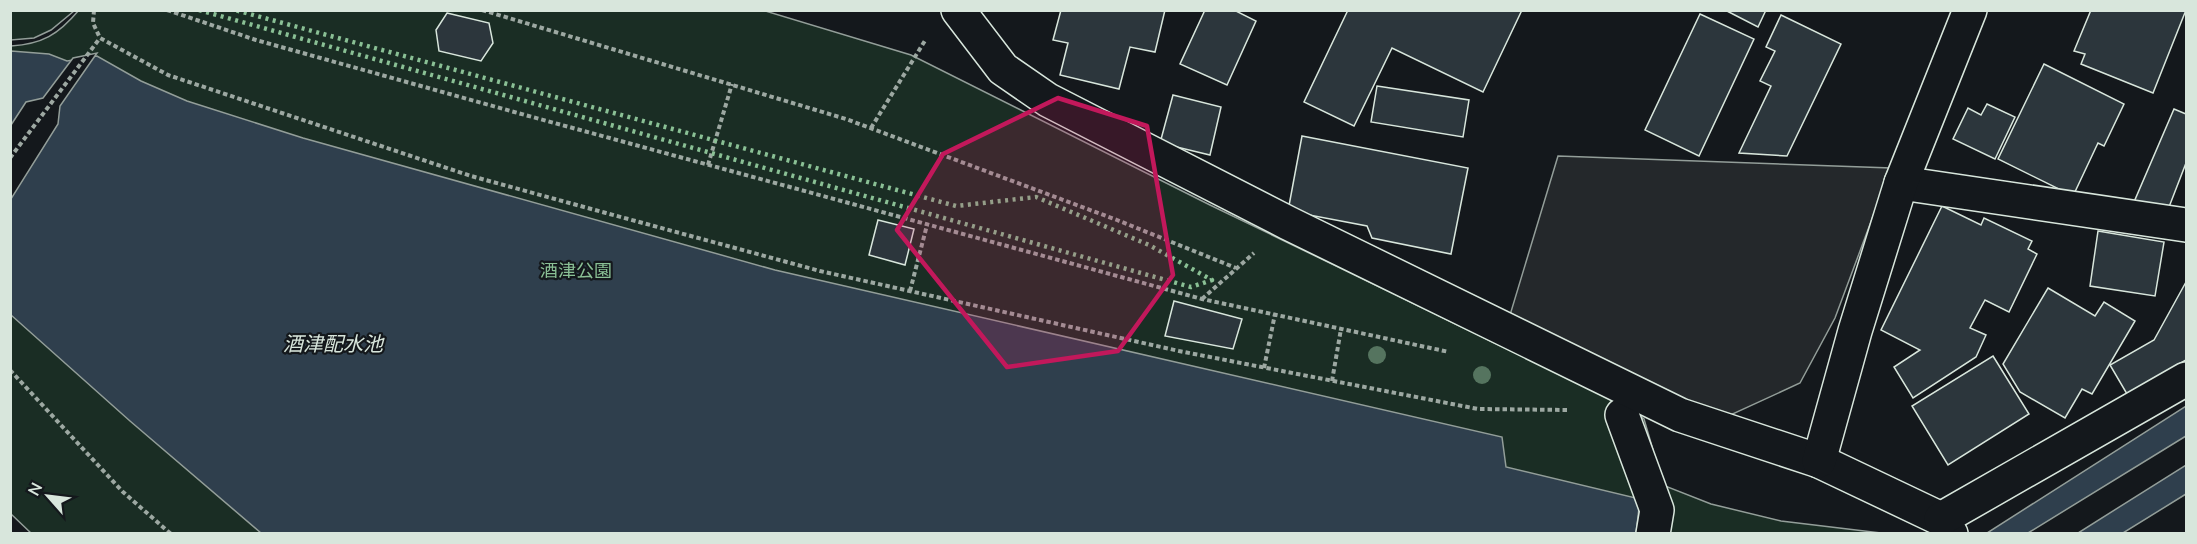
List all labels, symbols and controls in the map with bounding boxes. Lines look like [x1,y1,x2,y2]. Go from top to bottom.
park label: 酒津公園 [540,259,612,283]
water label: 酒津配水池 [283,331,385,358]
north arrow [18,466,78,526]
text: N [23,479,48,500]

